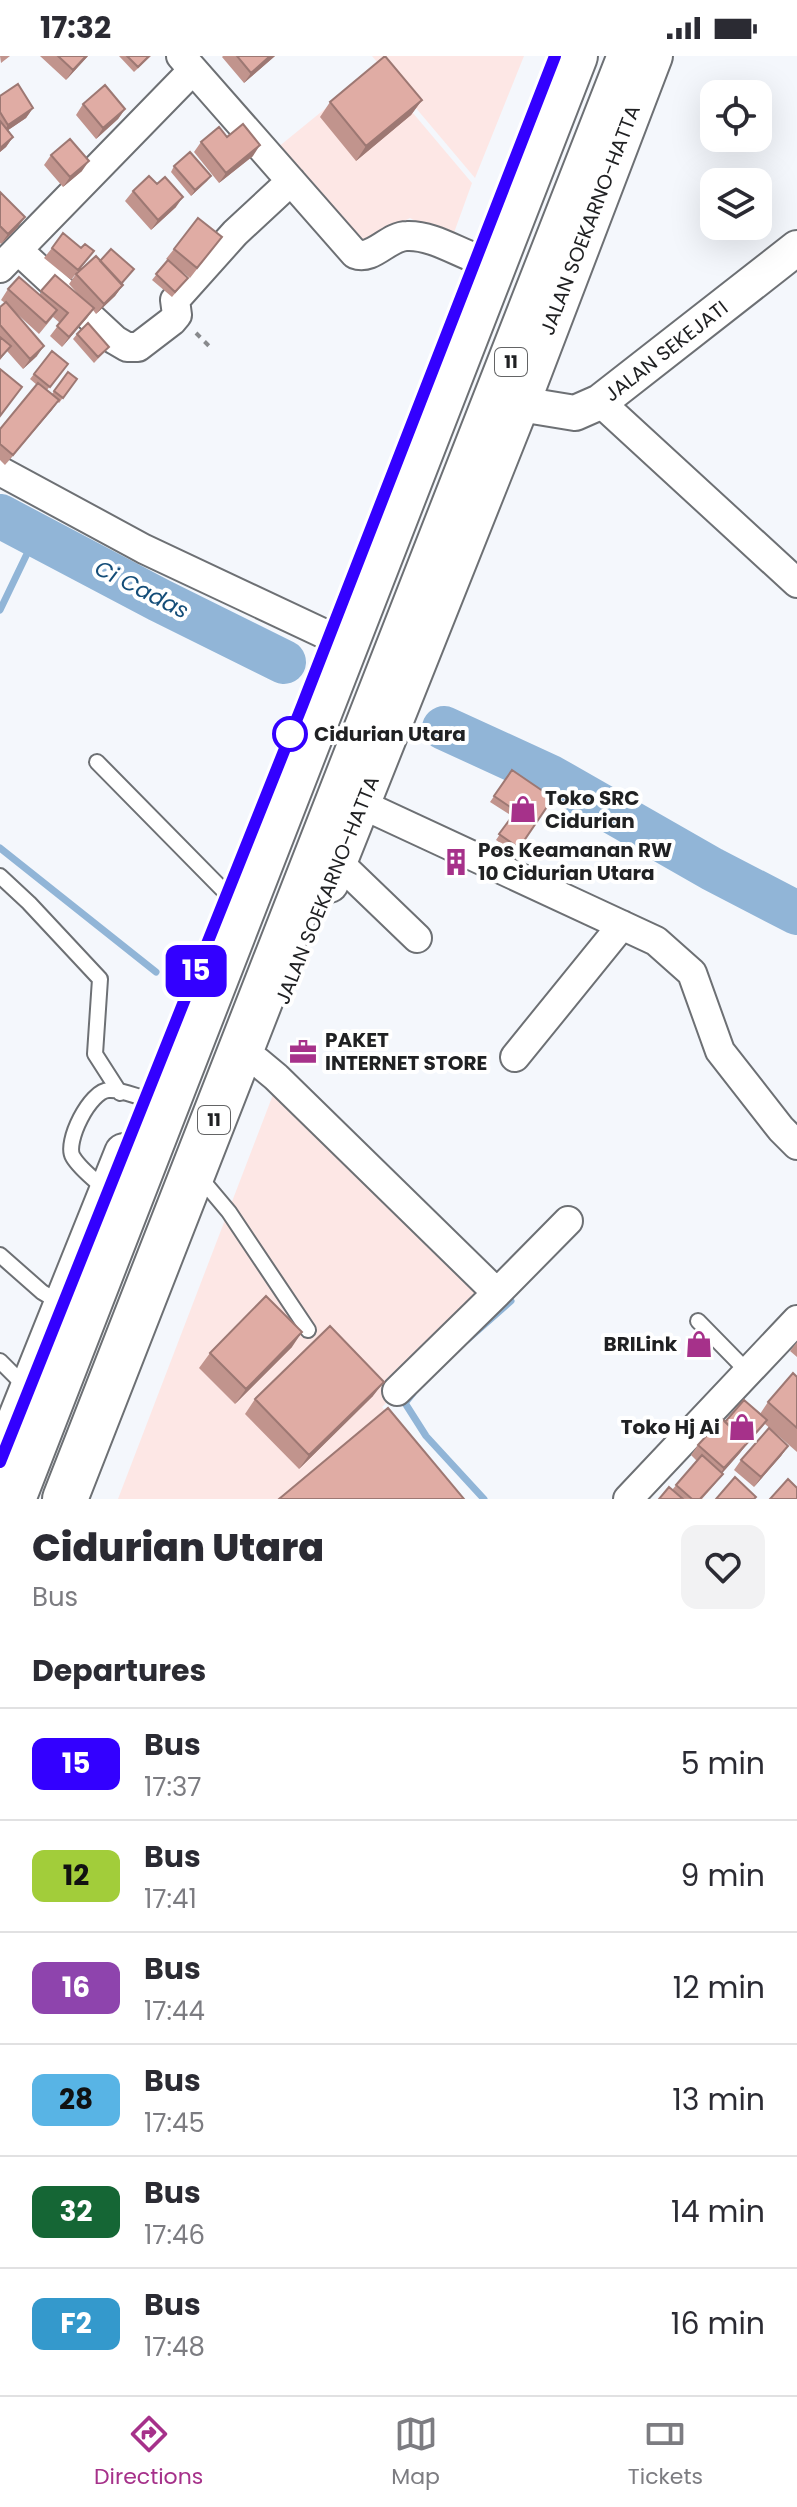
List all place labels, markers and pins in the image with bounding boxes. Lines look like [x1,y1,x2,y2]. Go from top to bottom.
marker: Cidurian Utara [273,717,307,751]
place label: Cidurian Utara [314,720,466,748]
place label: Toko SRC Cidurian [545,784,639,835]
shop icon: Toko SRC Cidurian [508,794,538,824]
place label: Pos Keamanan RW 10 Cidurian Utara [478,836,672,887]
building icon: Pos Keamanan RW 10 Cidurian Utara [441,847,471,877]
place label: PAKET INTERNET STORE [325,1026,487,1077]
office icon: PAKET INTERNET STORE [288,1037,318,1067]
shop icon: BRILink [684,1329,714,1359]
place label: BRILink [604,1330,678,1358]
shop icon: Toko Hj Ai [727,1412,757,1442]
place label: Toko Hj Ai [621,1413,720,1441]

